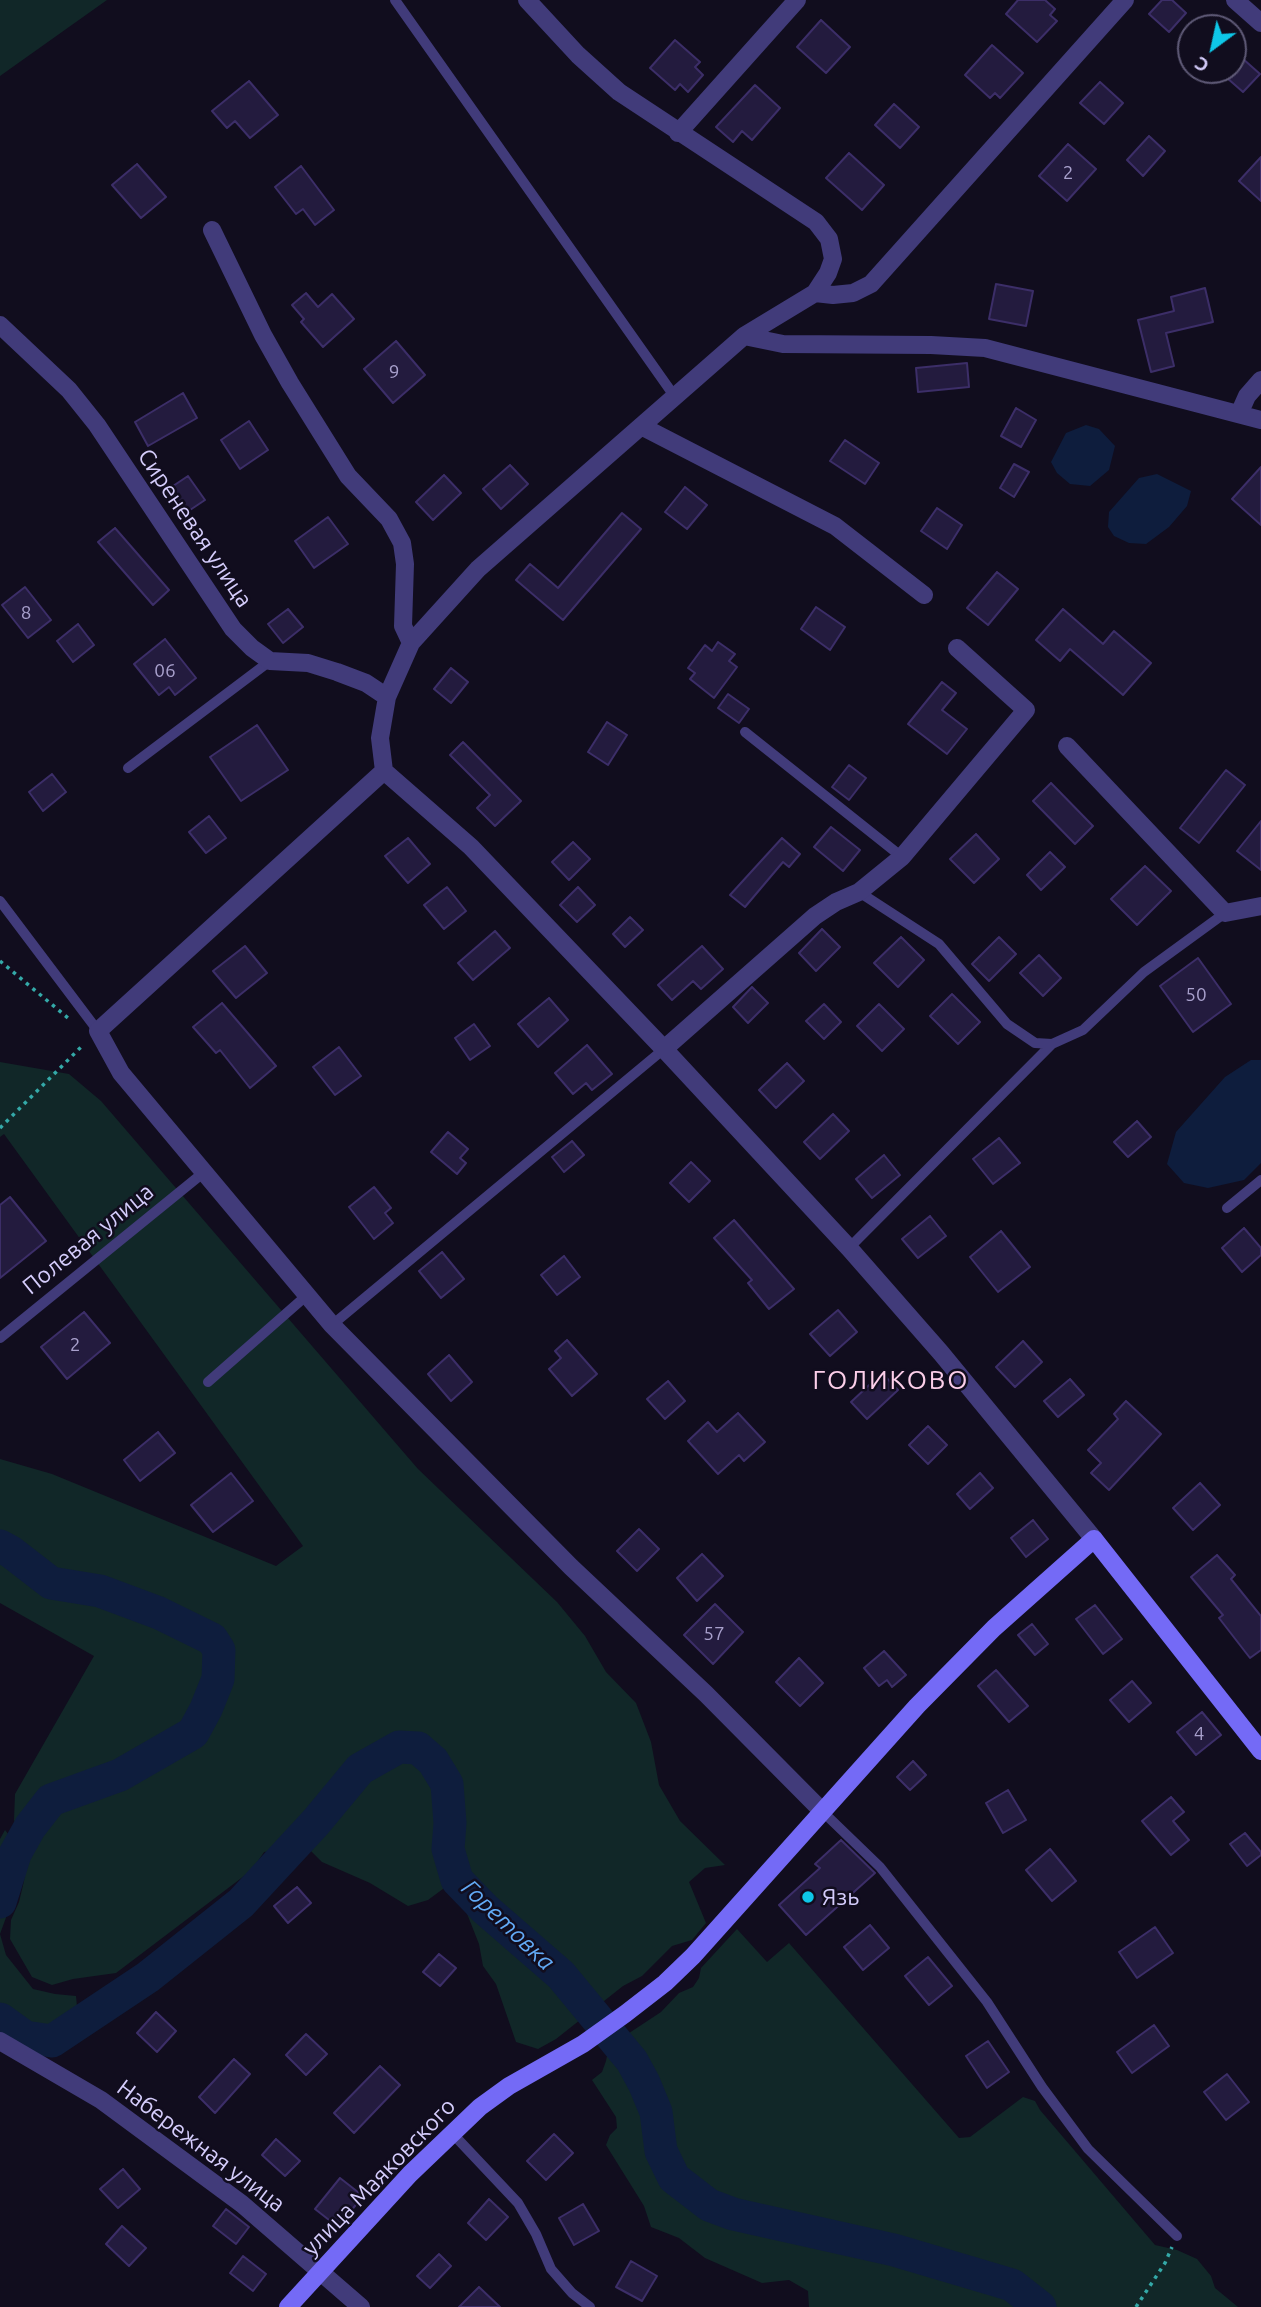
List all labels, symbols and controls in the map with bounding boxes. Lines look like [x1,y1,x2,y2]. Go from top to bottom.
north arrow [1177,14,1247,84]
text: С [1191,52,1213,77]
house number: 2 [1063,162,1073,184]
house number: 9 [389,361,399,383]
street label: Сиреневая улица [132,444,258,612]
house number: 8 [21,602,31,624]
house number: 06 [154,660,176,682]
house number: 50 [1185,984,1207,1006]
street label: Полевая улица [17,1178,159,1300]
house number: 2 [70,1334,80,1356]
district label: ГОЛИКОВО [814,1364,968,1396]
house number: 57 [703,1623,725,1645]
house number: 4 [1194,1723,1204,1745]
water label: Горетовка [456,1874,560,1976]
place label: Язь [822,1883,859,1911]
marker: Язь [800,1889,816,1905]
street label: Набережная улица [112,2074,290,2218]
street label: улица Маяковского [297,2093,461,2261]

